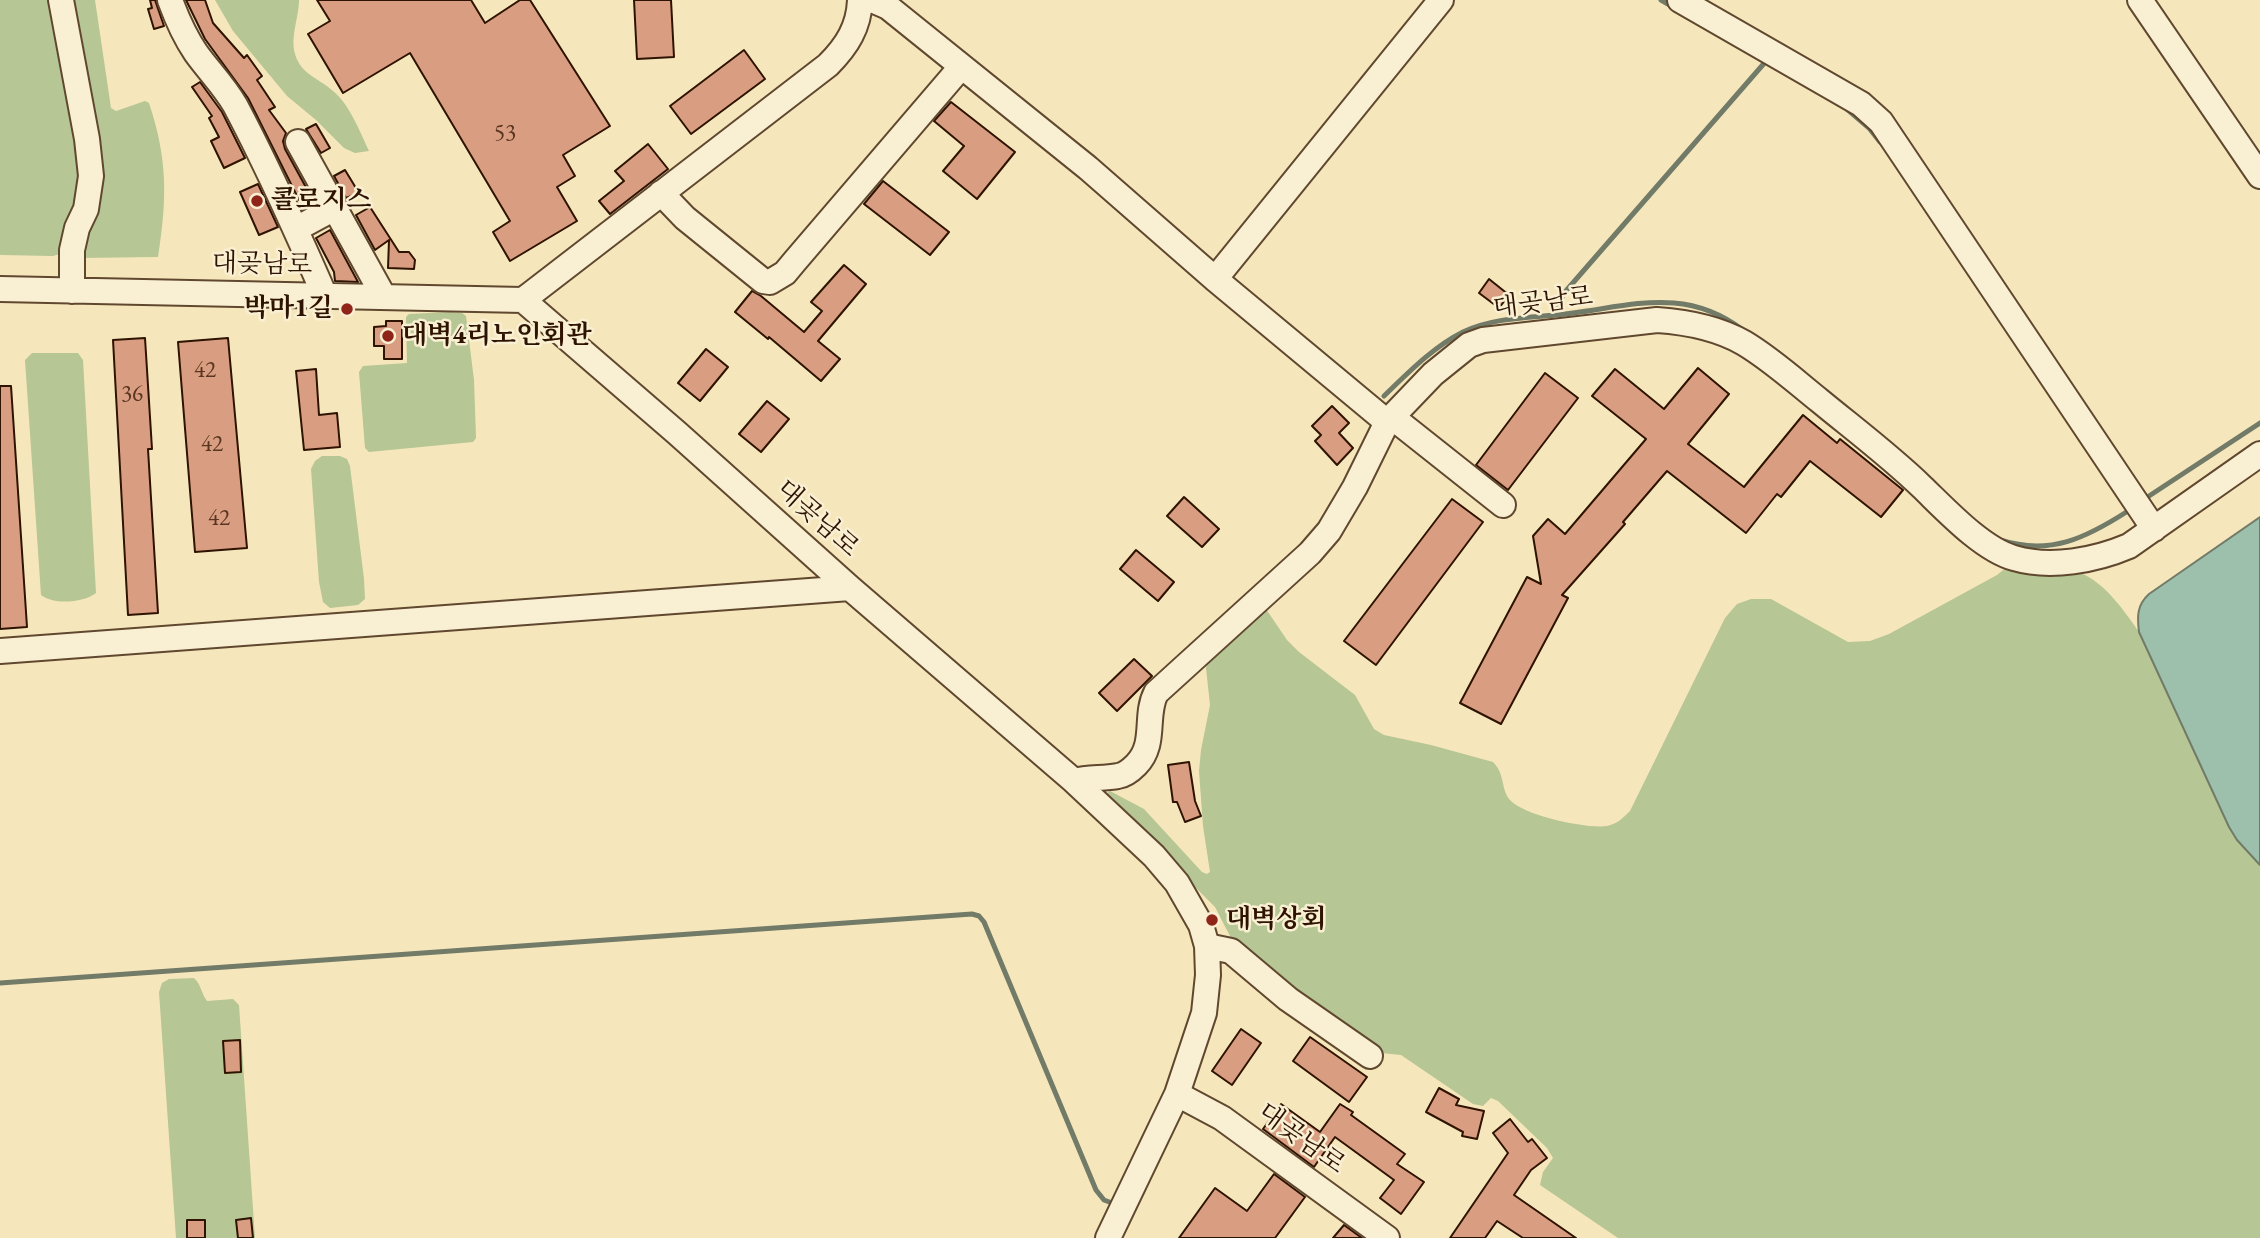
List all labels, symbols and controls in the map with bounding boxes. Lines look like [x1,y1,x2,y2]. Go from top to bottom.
house number: 53 [494,120,516,148]
place label: 콜로지스 [271,185,371,217]
marker: 콜로지스 [249,193,265,209]
street label: 대곶남로 [212,249,312,281]
street label: 대곶남로 [1491,281,1595,325]
place label: 박마1길 [244,293,333,325]
marker: 박마1길 [339,301,355,317]
place label: 대벽4리노인회관 [402,320,592,352]
marker: 대벽4리노인회관 [380,328,396,344]
house number: 42 [194,357,216,385]
house number: 36 [121,381,143,409]
house number: 42 [201,431,223,459]
street label: 대곶남로 [769,474,865,564]
house number: 42 [208,505,230,533]
place label: 대벽상회 [1226,904,1326,936]
marker: 대벽상회 [1204,912,1220,928]
street label: 대곶남로 [1251,1097,1351,1181]

